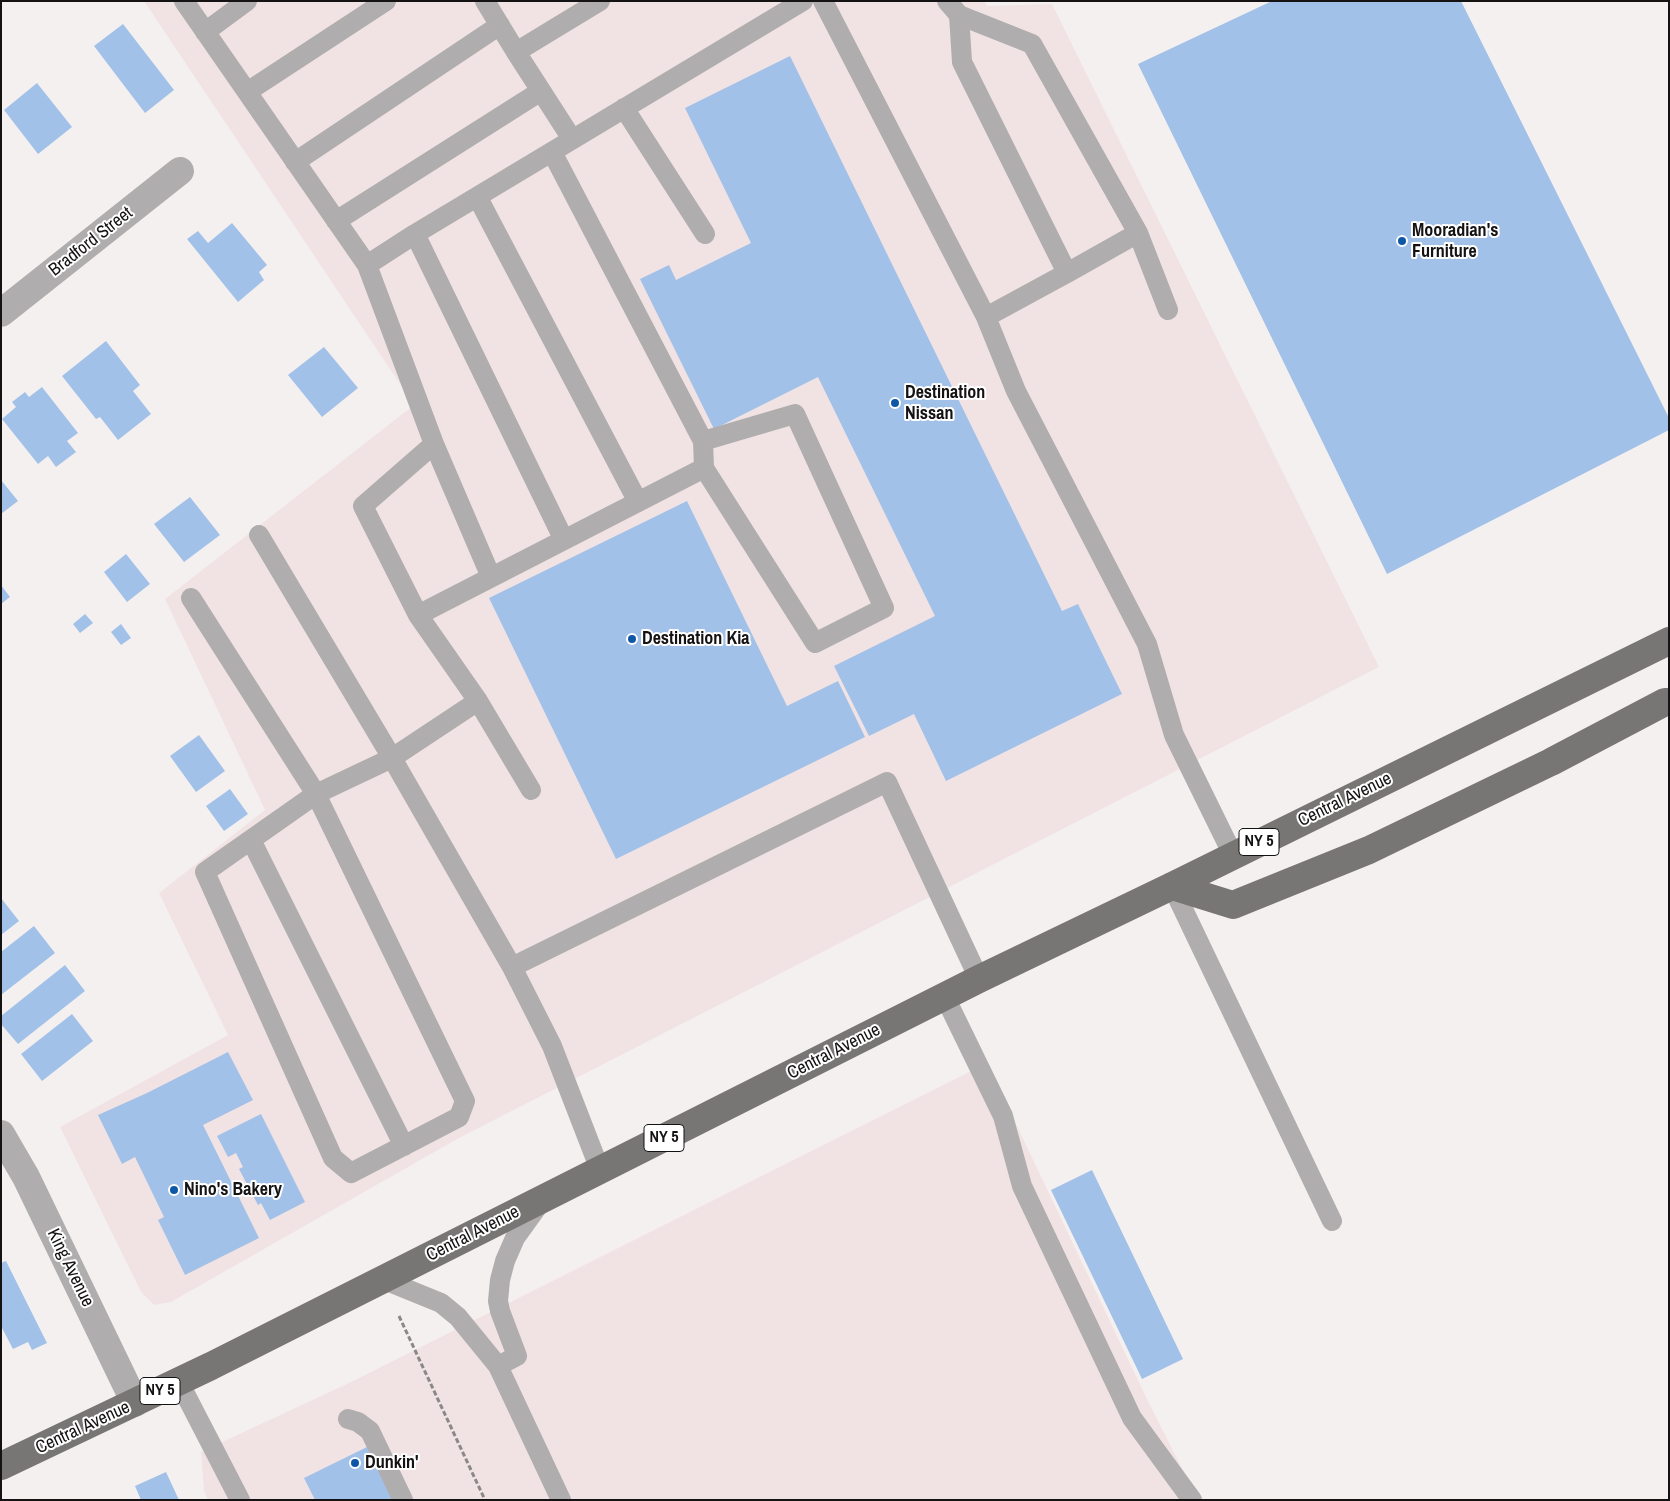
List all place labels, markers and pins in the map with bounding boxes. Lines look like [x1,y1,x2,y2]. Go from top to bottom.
place label: Mooradian's Furniture [1412,220,1498,262]
marker: Mooradian's Furniture [1396,235,1408,247]
place label: Destination Nissan [905,382,985,424]
marker: Destination Nissan [889,397,901,409]
place label: Destination Kia [642,628,749,650]
marker: Destination Kia [626,633,638,645]
place label: Nino's Bakery [184,1179,282,1201]
marker: Nino's Bakery [168,1184,180,1196]
place label: Dunkin' [365,1452,419,1474]
marker: Dunkin' [349,1457,361,1469]

